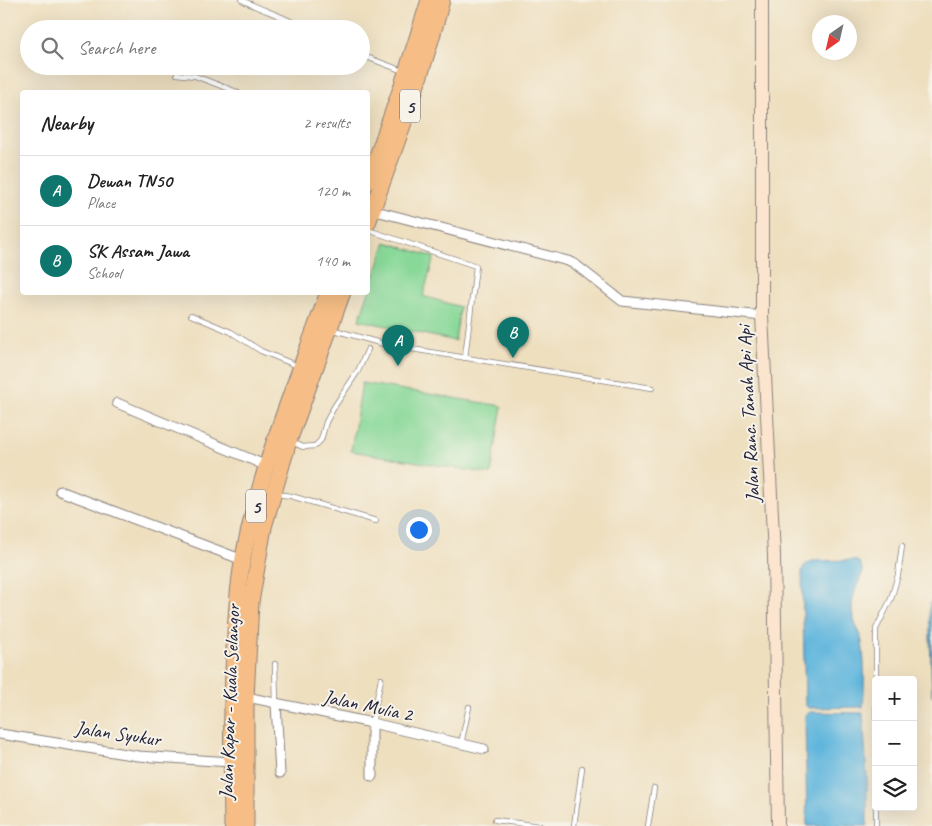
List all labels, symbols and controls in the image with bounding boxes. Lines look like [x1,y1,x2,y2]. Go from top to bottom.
north arrow [812,15,857,60]
search box [20,20,370,75]
icon: search [38,34,66,62]
text: Search here [78,36,155,60]
road number: 5 [400,90,420,122]
text: Nearby [40,110,93,136]
text: 2 results [303,113,350,133]
text: Dewan TN50 [87,169,172,193]
text: A [52,181,60,201]
text: 120 m [316,181,350,201]
text: Place [87,193,115,213]
text: SK Assam Jawa [87,239,189,263]
text: B [52,251,60,271]
text: 140 m [316,251,350,271]
text: School [87,263,121,283]
pin: B [497,317,529,358]
street label: Jalan Ranc. Tanah Api Api [731,322,766,504]
pin: A [382,325,414,366]
road number: 5 [246,490,266,522]
your location [406,517,432,543]
street label: Jalan Kapar - Kuala Selangor [214,602,245,801]
map controls [872,676,917,811]
button: + [872,676,917,721]
street label: Jalan Mulia 2 [320,684,417,728]
street label: Jalan Syukur [73,715,164,752]
button: − [872,721,917,766]
button: layers [872,766,917,811]

